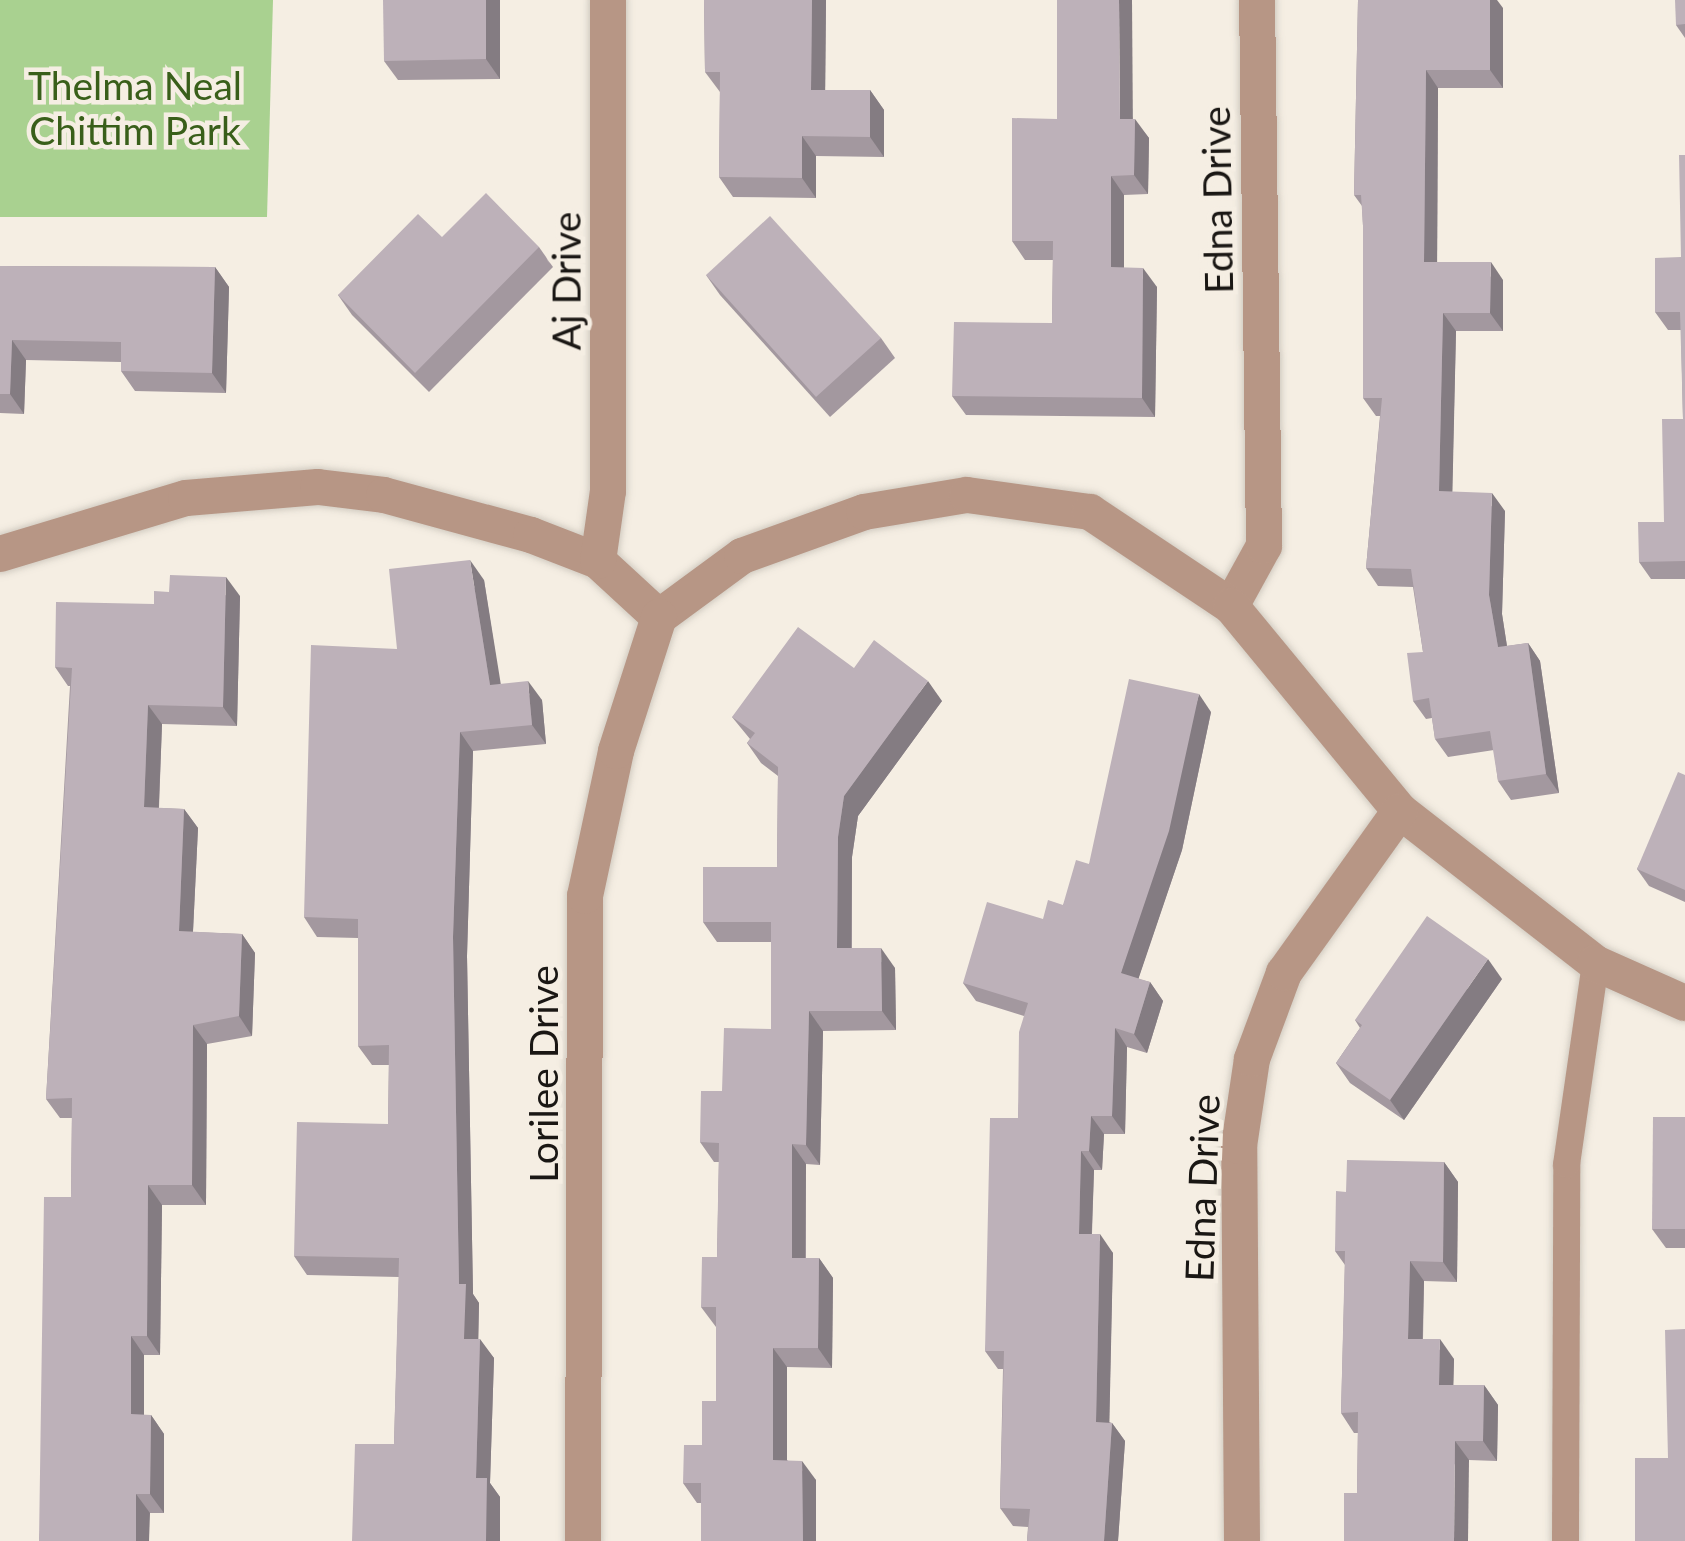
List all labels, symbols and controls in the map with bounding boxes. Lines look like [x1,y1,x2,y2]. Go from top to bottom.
park label: Thelma Neal Chittim Park [28,63,242,154]
street label: Edna Drive [1192,106,1242,294]
street label: Aj Drive [543,212,589,350]
street label: Lorilee Drive [520,965,566,1183]
street label: Edna Drive [1175,1093,1229,1283]

